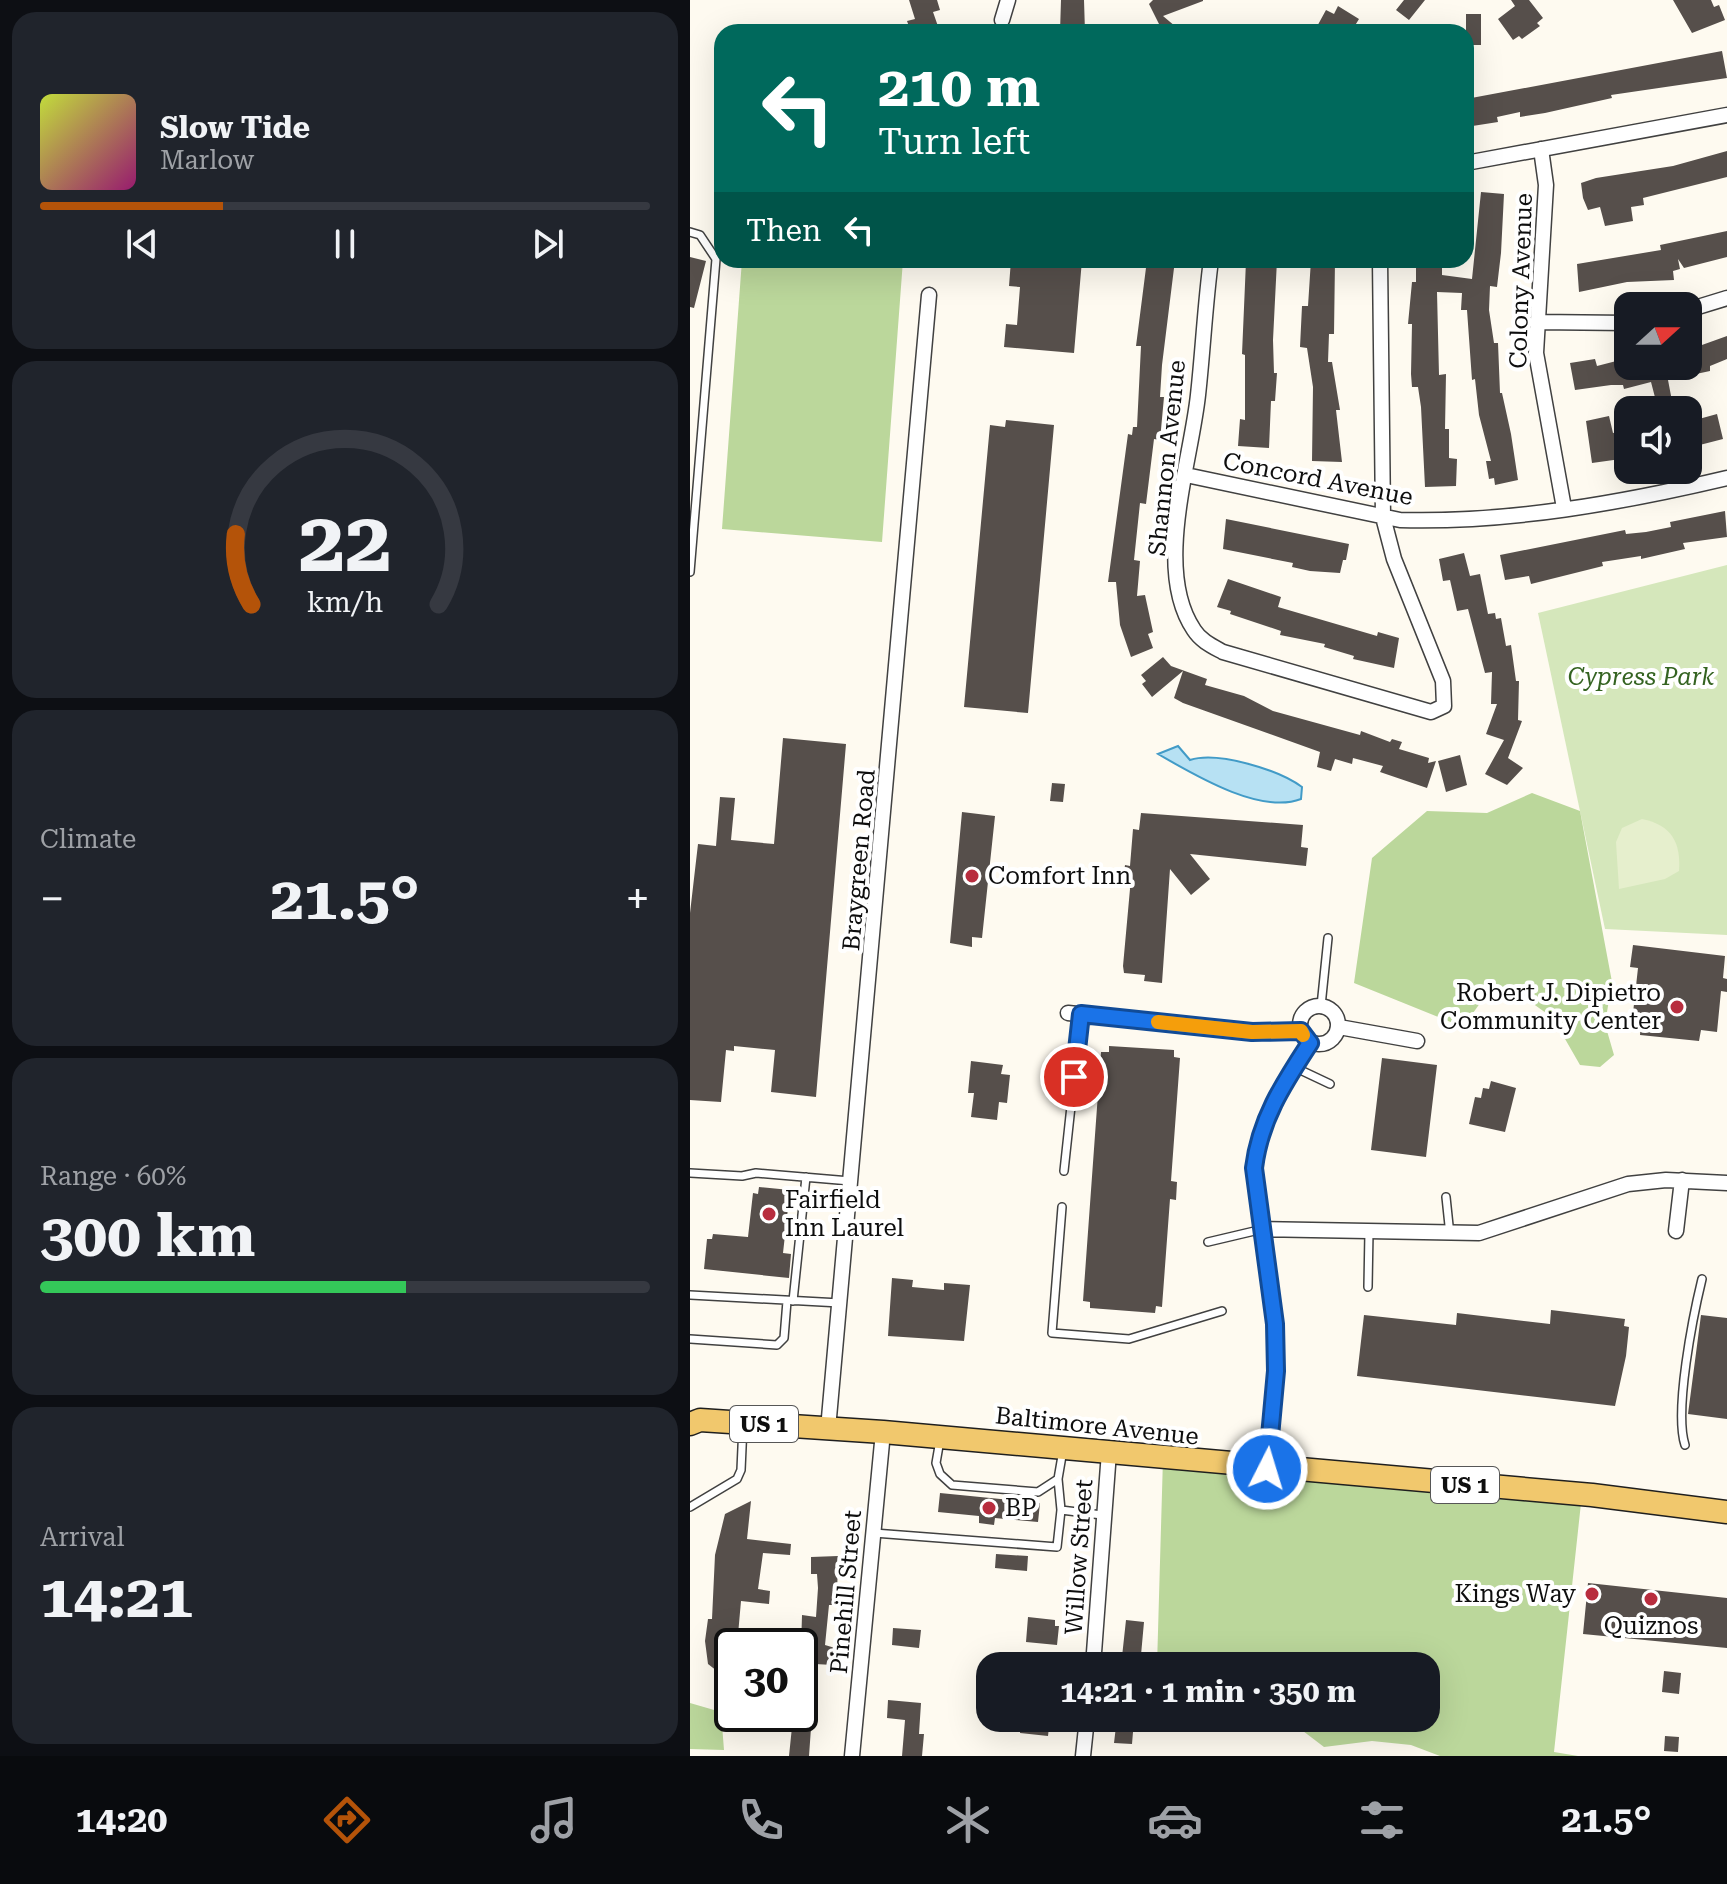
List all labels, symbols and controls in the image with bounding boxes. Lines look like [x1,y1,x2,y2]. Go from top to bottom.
text: 210 m [878,54,1040,120]
icon: left [746,56,850,160]
text: Slow Tide [160,110,310,145]
text: Turn left [878,121,1030,163]
text: Marlow [160,145,254,175]
street label: Colony Avenue [1504,193,1538,369]
icon: left [837,208,881,252]
text: Then [746,213,821,248]
icon: previous [120,222,164,266]
icon: pause [323,222,367,266]
icon: next [526,222,570,266]
north arrow [1614,292,1702,380]
map controls [1614,292,1702,484]
street label: Shannon Avenue [1143,359,1191,557]
button: sound [1614,396,1702,484]
street label: Concord Avenue [1221,447,1415,511]
text: 22 [298,494,392,591]
text: km/h [307,585,383,619]
park label: Cypress Park [1568,663,1714,691]
street label: Braygreen Road [837,768,881,952]
text: Climate [40,824,136,854]
place label: Comfort Inn [988,862,1131,890]
text: 21.5° [270,863,420,934]
marker: Comfort Inn [963,867,981,885]
text: − [40,873,65,925]
text: + [625,873,650,925]
place label: Robert J. Dipietro Community Center [1440,979,1661,1035]
marker: Robert J. Dipietro Community Center [1668,998,1686,1016]
pin [1040,1043,1108,1111]
icon: arrive [1052,1055,1096,1099]
text: Range · 60% [40,1161,186,1191]
place label: Fairfield Inn Laurel [785,1186,904,1242]
text: 300 km [40,1200,255,1271]
marker: Fairfield Inn Laurel [760,1205,778,1223]
street label: Baltimore Avenue [994,1401,1200,1451]
road number: US 1 [730,1406,798,1442]
position arrow [1225,1427,1309,1511]
road number: US 1 [1431,1467,1499,1503]
street label: Willow Street [1060,1478,1098,1636]
place label: BP [1005,1494,1037,1522]
marker: BP [980,1499,998,1517]
street label: Pinehill Street [825,1509,867,1675]
text: Arrival [40,1522,125,1552]
text: 14:21 [40,1561,193,1632]
place label: Kings Way [1454,1580,1577,1608]
marker: Kings Way [1583,1585,1601,1603]
marker: Quiznos [1642,1590,1660,1608]
place label: Quiznos [1604,1612,1698,1640]
speed limit sign: 30 [714,1628,818,1732]
text: 14:21 · 1 min · 350 m [1060,1674,1356,1709]
icon: directions [319,1792,375,1848]
icon: music [526,1792,582,1848]
icon: phone [733,1792,789,1848]
icon: climate [940,1792,996,1848]
icon: car [1147,1792,1203,1848]
icon: filters [1354,1792,1410,1848]
text: 14:20 [76,1799,168,1841]
text: 21.5° [1562,1799,1651,1841]

